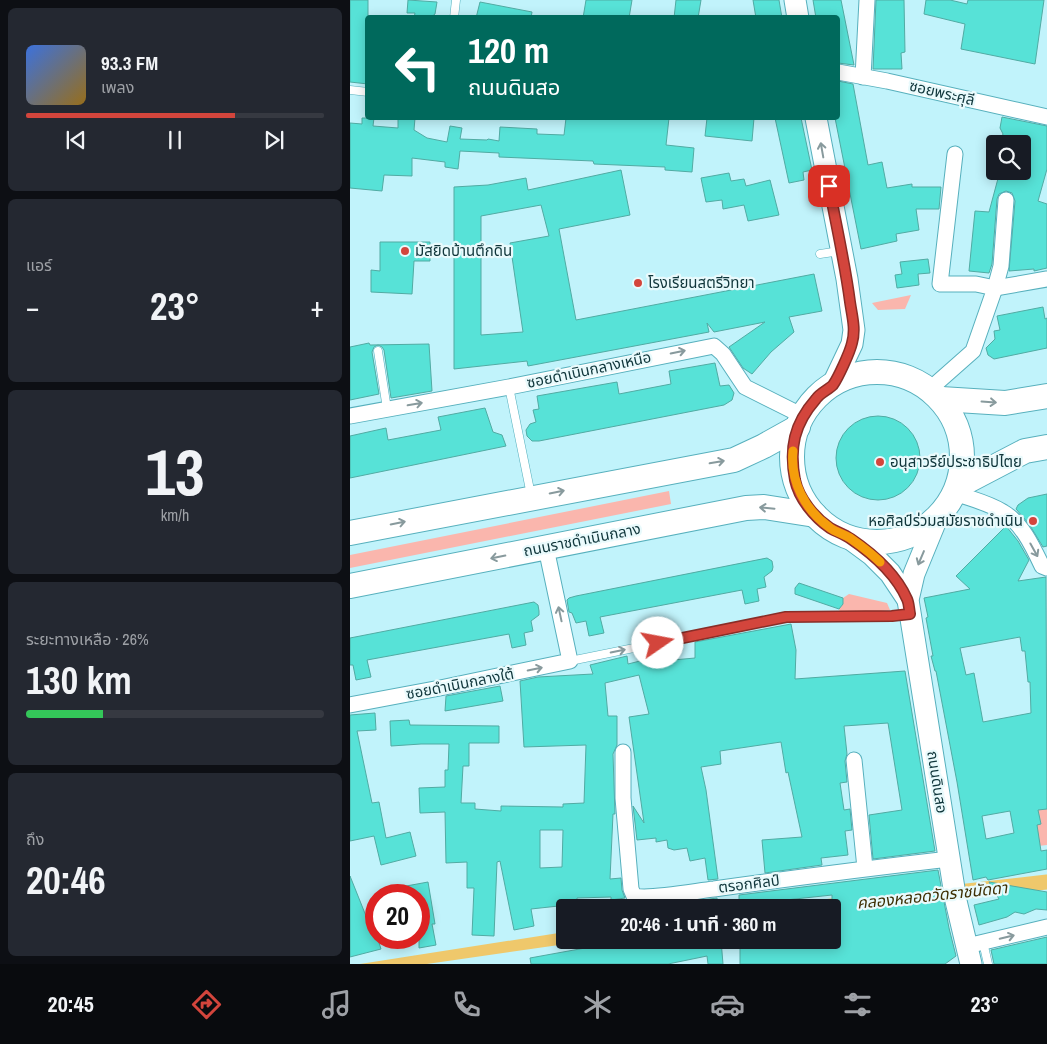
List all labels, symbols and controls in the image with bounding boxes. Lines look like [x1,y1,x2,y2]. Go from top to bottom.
text: 120 m [468,27,549,74]
icon: left [385,35,450,100]
text: 93.3 FM [101,50,158,76]
text: ถนนดินสอ [468,72,560,102]
street label: ซอยพระศุลี [907,75,977,110]
text: เพลง [101,76,134,98]
icon: previous [62,126,90,154]
icon: pause [161,126,189,154]
icon: next [260,126,288,154]
map controls [986,135,1031,180]
button: search [986,135,1031,180]
one-way arrow [817,143,827,159]
pin [808,165,850,207]
icon: arrive [815,172,843,200]
place label: มัสยิดบ้านตึกดิน [415,240,512,261]
marker: มัสยิดบ้านตึกดิน [399,245,411,257]
text: แอร์ [26,254,52,276]
place label: โรงเรียนสตรีวิทยา [648,272,755,293]
marker: โรงเรียนสตรีวิทยา [632,277,644,289]
text: 23° [150,281,200,332]
text: − [26,288,39,326]
text: + [311,288,324,326]
street label: ซอยดำเนินกลางเหนือ [525,346,653,393]
one-way arrow [669,347,685,356]
one-way arrow [981,398,997,407]
one-way arrow [407,399,423,409]
text: 13 [145,428,205,515]
place label: อนุสาวรีย์ประชาธิปไตย [890,451,1022,472]
marker: อนุสาวรีย์ประชาธิปไตย [874,456,886,468]
one-way arrow [709,457,725,467]
one-way arrow [549,487,565,496]
one-way arrow [759,503,775,513]
text: km/h [161,504,189,526]
place label: หอศิลป์ร่วมสมัยราชดำเนิน [868,510,1023,531]
marker: หอศิลป์ร่วมสมัยราชดำเนิน [1027,515,1039,527]
one-way arrow [389,518,405,528]
street label: ถนนราชดำเนินกลาง [522,518,642,561]
one-way arrow [1029,542,1039,557]
one-way arrow [915,550,925,565]
one-way arrow [490,553,506,562]
one-way arrow [555,606,564,622]
position arrow [631,616,683,668]
text: ระยะทางเหลือ · 26% [26,628,149,650]
one-way arrow [610,646,626,656]
text: 130 km [26,655,132,706]
street label: ซอยดำเนินกลางใต้ [404,663,516,704]
one-way arrow [527,663,543,673]
street label: ถนนดินสอ [922,749,953,815]
text: ถึง [26,828,44,850]
text: 20:46 [26,855,106,906]
street label: ตรอกศิลป์ [717,869,781,898]
water label: คลองหลอดวัดราชนัดดา [856,876,1010,914]
speed limit sign: 20 [365,884,430,949]
text: 20:46 · 1 นาที · 360 m [621,911,776,937]
one-way arrow [998,932,1014,941]
icon: directions [189,987,224,1022]
icon: music [319,987,354,1022]
icon: phone [449,987,484,1022]
icon: climate [580,987,615,1022]
icon: car [710,987,745,1022]
icon: filters [840,987,875,1022]
text: 20:45 [48,989,94,1019]
text: 23° [970,989,999,1019]

